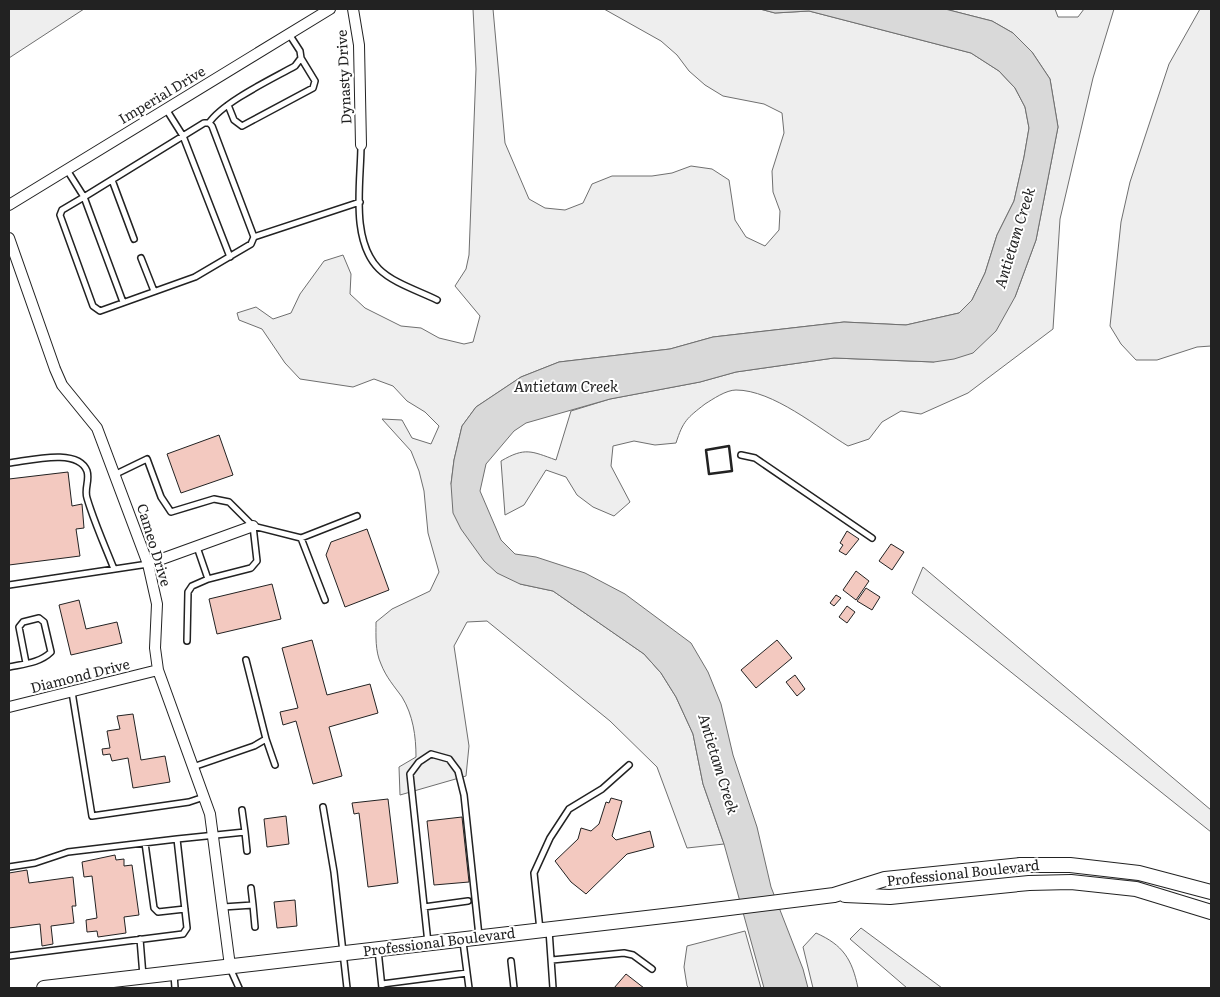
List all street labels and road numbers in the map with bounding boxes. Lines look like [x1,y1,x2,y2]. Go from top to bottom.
street label: Dynasty Drive [331,29,355,125]
street label: Imperial Drive [114,60,209,128]
street label: Cameo Drive [133,501,177,589]
street label: Diamond Drive [28,653,132,697]
street label: Professional Boulevard [886,854,1041,890]
street label: Professional Boulevard [361,922,517,960]

